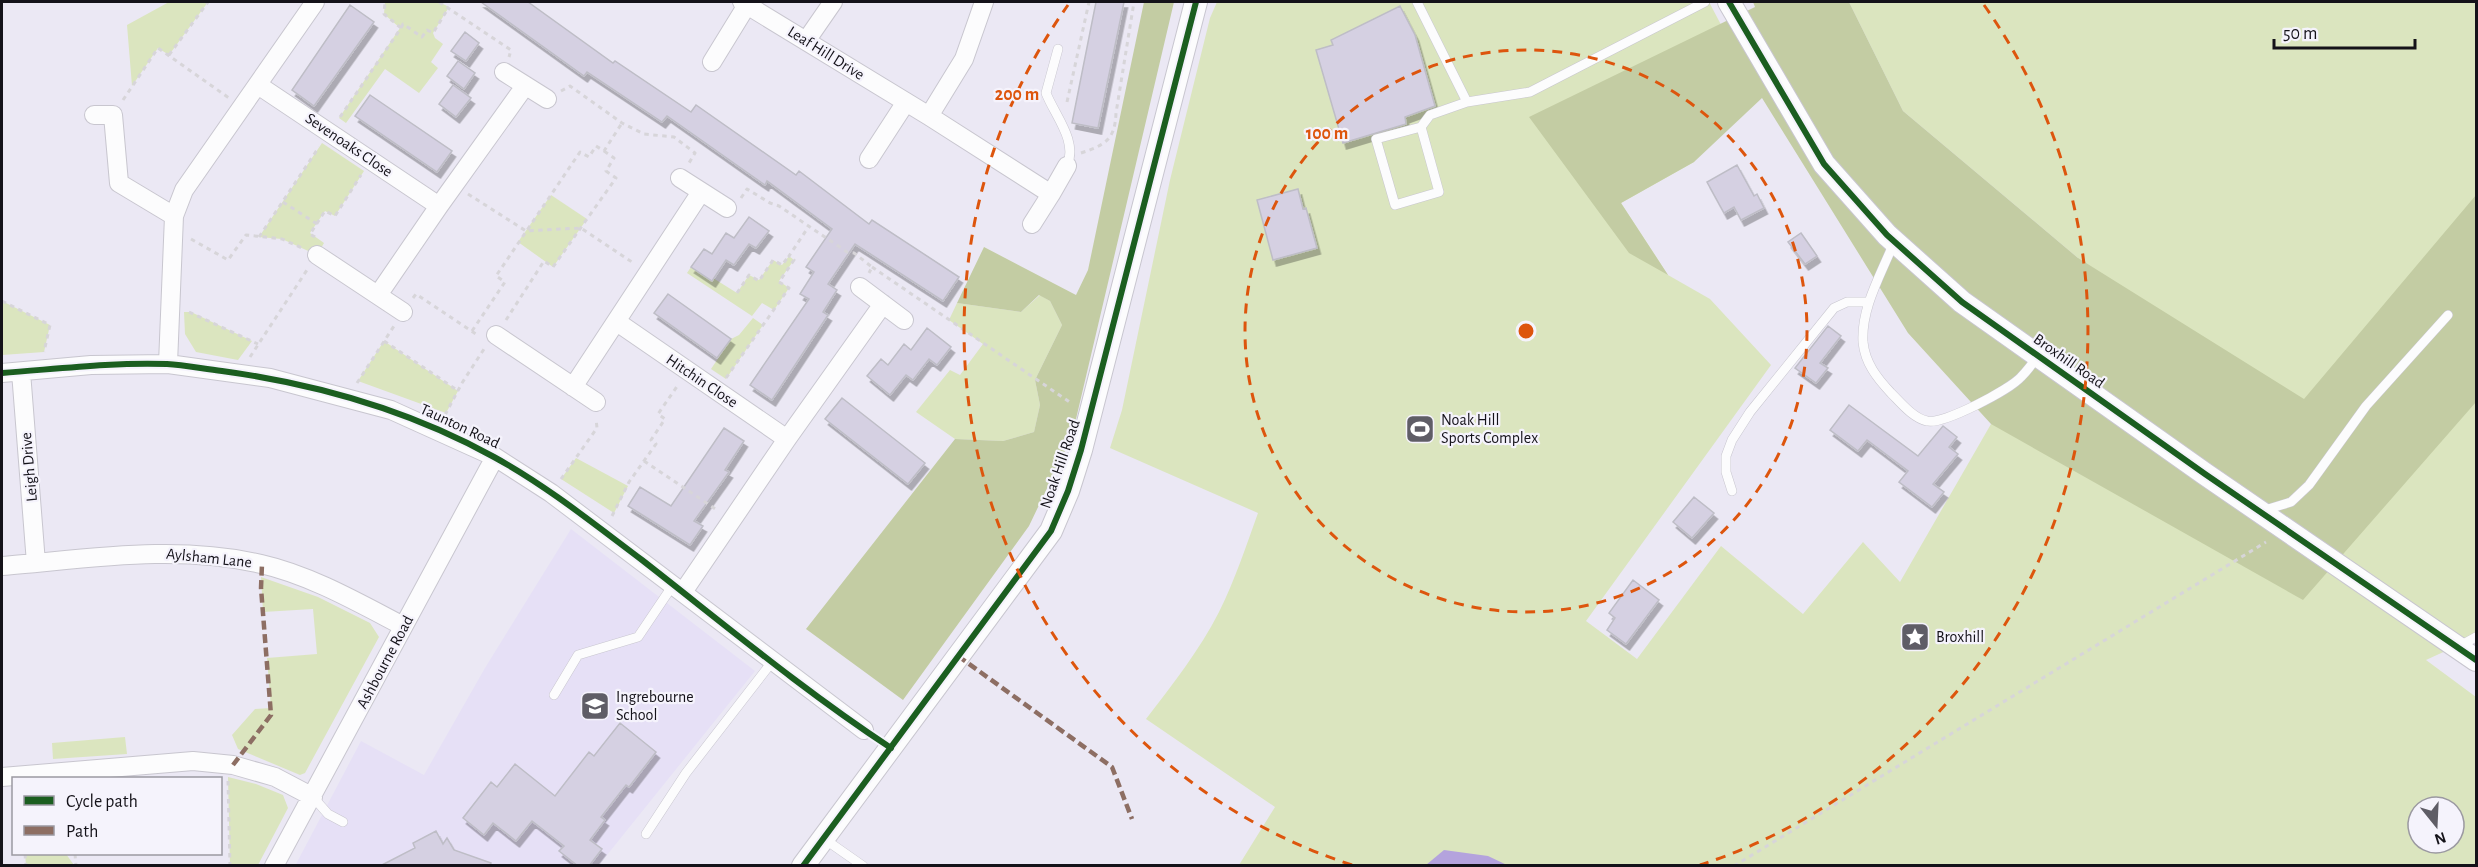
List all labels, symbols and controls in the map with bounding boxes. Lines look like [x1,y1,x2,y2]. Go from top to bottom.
scale bar [2274,12,2415,50]
street label: Leaf Hill Drive [785,23,867,83]
text: 50 m [2283,25,2317,43]
text: 200 m [995,86,1039,104]
street label: Sevenoaks Close [303,110,395,180]
text: 100 m [1306,125,1348,143]
centre of rings [1516,321,1536,341]
street label: Broxhill Road [2031,331,2107,391]
street label: Hitchin Close [663,351,741,411]
street label: Taunton Road [418,401,502,451]
place label: Noak Hill Sports Complex [1441,412,1538,446]
sports icon: Noak Hill Sports Complex [1404,413,1436,445]
street label: Noak Hill Road [1037,417,1083,511]
street label: Leigh Drive [18,432,40,502]
street label: Aylsham Lane [165,546,253,571]
street label: Ashbourne Road [354,613,416,711]
place icon: Broxhill [1899,621,1931,653]
place label: Broxhill [1936,629,1984,645]
place label: Ingrebourne School [616,689,694,723]
school or university icon: Ingrebourne School [579,690,611,722]
legend [12,777,222,855]
text: Cycle path [66,793,138,811]
north arrow [2406,795,2466,855]
text: Path [66,823,98,841]
text: N [2433,829,2448,848]

